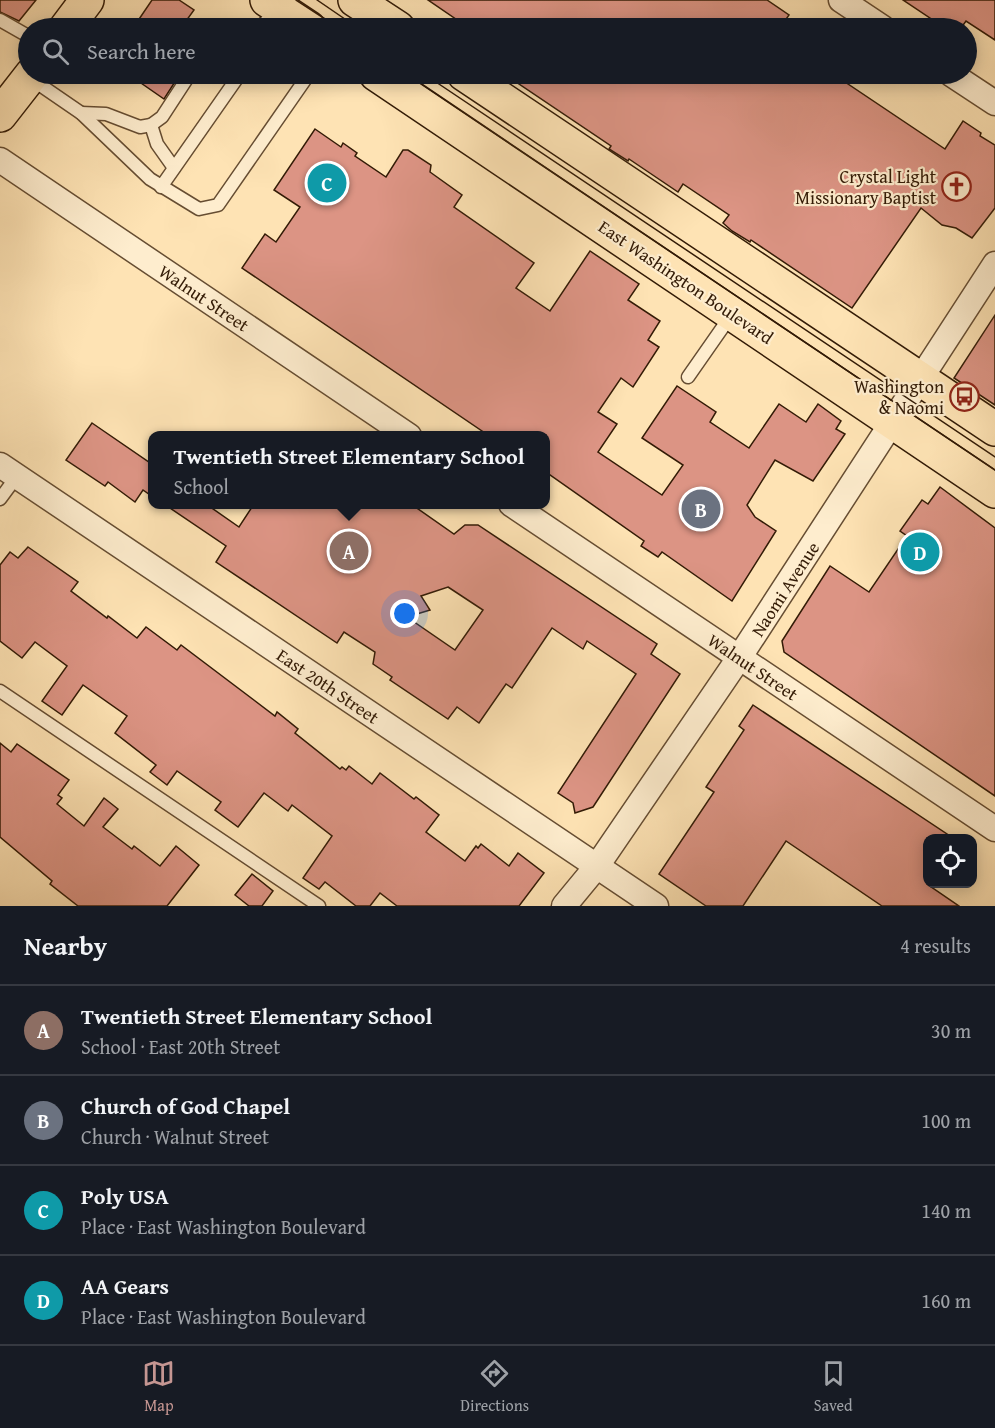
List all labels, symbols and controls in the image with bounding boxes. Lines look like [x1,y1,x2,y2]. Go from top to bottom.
search box [18,18,977,84]
icon: search [39,35,72,68]
text: Search here [87,35,196,67]
pin: C [308,160,346,206]
place label: Crystal Light Missionary Baptist [795,163,937,211]
church icon: Crystal Light Missionary Baptist [941,170,973,202]
street label: East Washington Boulevard [593,213,779,351]
street label: Walnut Street [153,258,255,339]
place label: Washington & Naomi [854,373,944,421]
bus stop icon: Washington & Naomi [949,380,981,412]
popup [148,431,550,509]
text: Twentieth Street Elementary School [173,440,525,472]
text: School [173,472,229,501]
pin: B [682,486,720,532]
pin: A [330,528,368,574]
pin: D [900,530,940,574]
street label: Naomi Avenue [744,536,826,642]
your location [390,599,419,628]
street label: Walnut Street [702,627,804,708]
street label: East 20th Street [271,642,385,731]
map controls [923,834,977,888]
button: locate [923,834,977,888]
text: Nearby [24,926,107,965]
text: 4 results [900,931,971,960]
text: Twentieth Street Elementary School [81,1000,432,1032]
text: A [37,1016,50,1045]
text: 30 m [931,1016,971,1045]
text: School · East 20th Street [81,1032,280,1061]
text: Church of God Chapel [81,1090,290,1122]
text: B [37,1106,50,1135]
text: 100 m [921,1106,971,1135]
text: Church · Walnut Street [81,1122,269,1151]
text: Poly USA [81,1180,169,1212]
text: C [38,1196,49,1225]
text: 140 m [921,1196,971,1225]
text: Place · East Washington Boulevard [81,1212,366,1241]
text: AA Gears [81,1270,169,1302]
text: D [37,1286,50,1315]
text: 160 m [921,1286,971,1315]
text: Place · East Washington Boulevard [81,1302,366,1331]
tab: Map [142,1357,175,1417]
tab: Directions [460,1357,529,1417]
tab: Saved [814,1357,853,1417]

